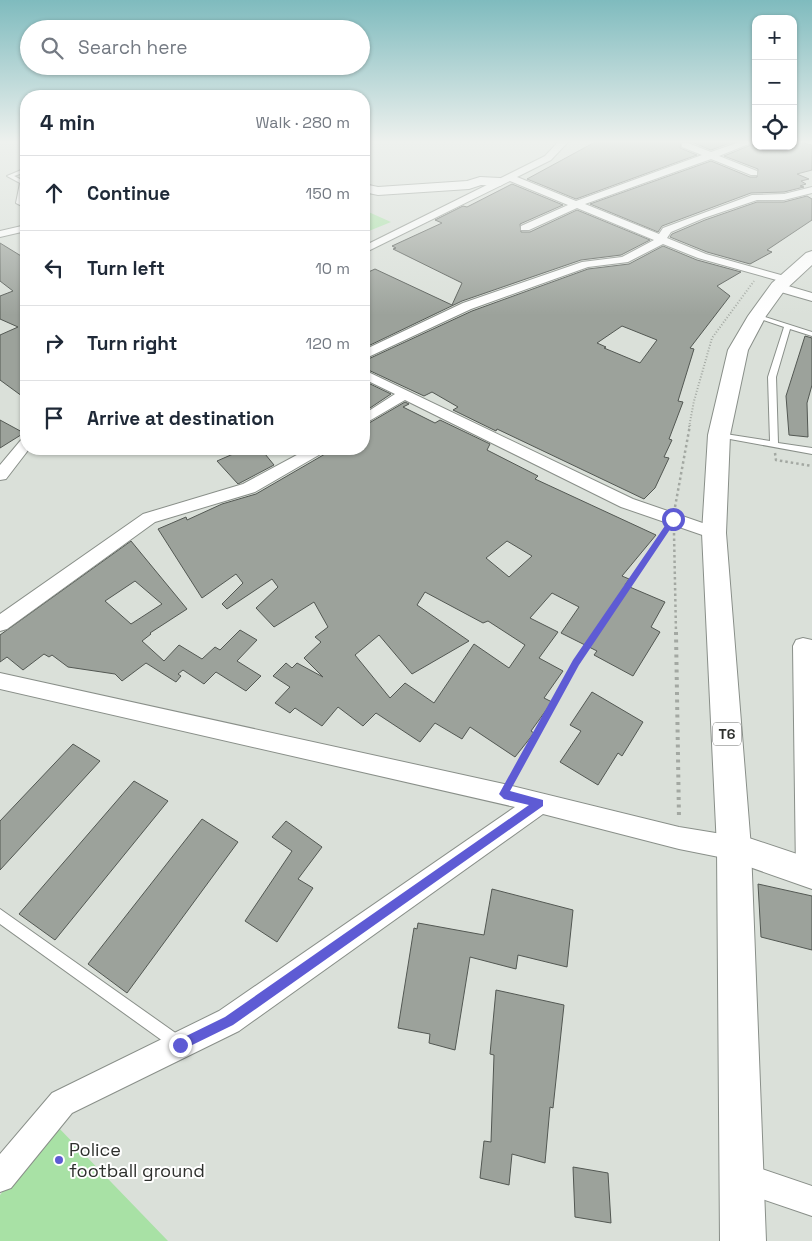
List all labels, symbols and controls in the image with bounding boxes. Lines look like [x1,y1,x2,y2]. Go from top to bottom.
map controls [752,15,797,150]
button: + [752,15,797,60]
search box [20,20,370,75]
icon: search [38,34,66,62]
text: Search here [78,35,188,60]
button: − [752,60,797,105]
button: locate [752,105,797,150]
text: 4 min [40,109,95,136]
text: Walk · 280 m [255,112,350,133]
icon: ahead [40,179,68,207]
text: Continue [87,181,170,206]
text: 150 m [306,183,350,204]
icon: left [40,254,68,282]
text: Turn left [87,256,165,281]
text: 10 m [315,258,350,279]
icon: right [40,329,68,357]
text: Turn right [87,331,177,356]
text: 120 m [306,333,350,354]
icon: arrive [40,404,68,432]
text: Arrive at destination [87,406,275,431]
route start [662,508,685,531]
road number: T6 [713,722,741,746]
route end [169,1034,192,1057]
place label: Police football ground [69,1138,205,1182]
marker: Police football ground [53,1154,65,1166]

